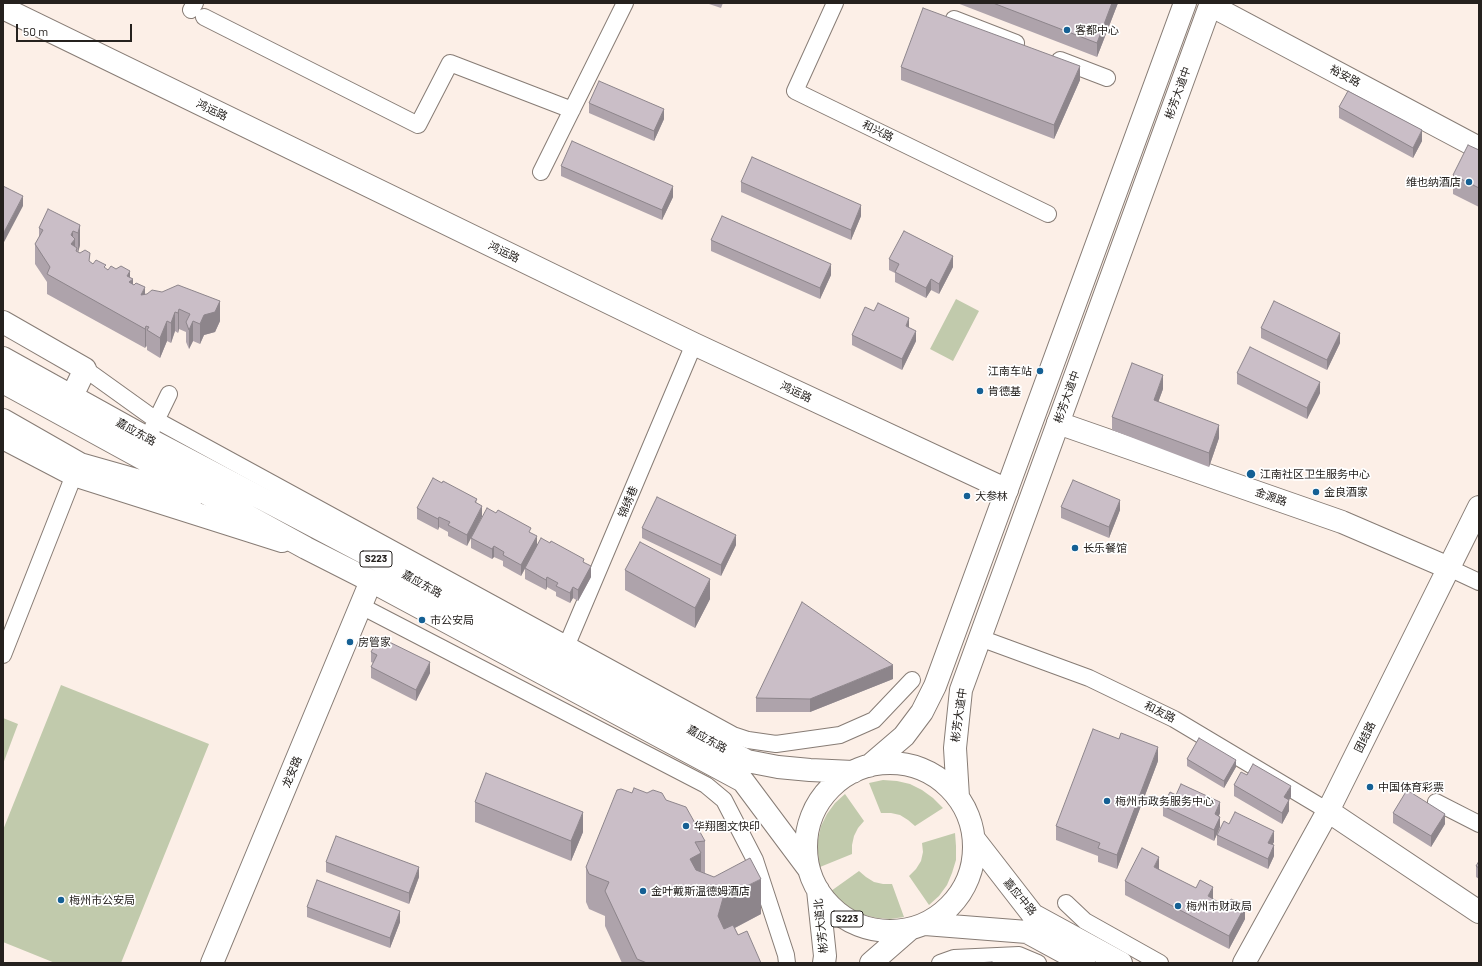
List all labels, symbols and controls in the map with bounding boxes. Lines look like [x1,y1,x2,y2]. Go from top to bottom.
scale bar [18,16,134,42]
place label: 客都中心 [1075,23,1119,37]
text: 50 m [23,24,48,38]
marker: 客都中心 [1062,25,1072,35]
street label: 裕安路 [1327,62,1363,90]
street label: 彬芳大道中 [1162,65,1194,121]
street label: 鸿运路 [194,97,230,123]
street label: 和兴路 [860,118,896,144]
place label: 维也纳酒店 [1406,175,1461,189]
marker: 维也纳酒店 [1464,177,1474,187]
street label: 鸿运路 [486,239,522,265]
place label: 江南车站 [988,364,1032,378]
marker: 江南车站 [1035,366,1045,376]
street label: 彬芳大道中 [1051,369,1083,425]
street label: 鸿运路 [778,379,814,405]
place label: 肯德基 [988,384,1021,398]
marker: 肯德基 [975,386,985,396]
street label: 嘉应东路 [114,416,158,448]
place label: 江南社区卫生服务中心 [1260,467,1370,481]
marker: 江南社区卫生服务中心 [1245,468,1257,480]
street label: 锦绣巷 [615,484,641,520]
street label: 金源路 [1253,485,1289,509]
place label: 金良酒家 [1324,485,1368,499]
marker: 金良酒家 [1311,487,1321,497]
place label: 大参林 [975,489,1008,503]
marker: 大参林 [962,491,972,501]
place label: 长乐餐馆 [1083,541,1127,555]
marker: 长乐餐馆 [1070,543,1080,553]
road number: S223 [360,551,392,567]
street label: 嘉应东路 [400,568,444,600]
place label: 市公安局 [430,613,474,627]
marker: 市公安局 [417,615,427,625]
place label: 房管家 [358,635,391,649]
marker: 房管家 [345,637,355,647]
street label: 彬芳大道中 [949,687,969,743]
street label: 和友路 [1142,699,1178,725]
street label: 团结路 [1352,719,1378,755]
street label: 嘉应东路 [685,723,729,755]
street label: 龙安路 [279,754,305,790]
place label: 中国体育彩票 [1378,780,1444,794]
marker: 中国体育彩票 [1365,782,1375,792]
place label: 梅州市政务服务中心 [1115,794,1214,808]
marker: 梅州市政务服务中心 [1102,796,1112,806]
place label: 华翔图文快印 [694,819,760,833]
marker: 华翔图文快印 [681,821,691,831]
street label: 嘉应中路 [1001,876,1039,918]
place label: 金叶戴斯温德姆酒店 [651,884,750,898]
marker: 金叶戴斯温德姆酒店 [638,886,648,896]
place label: 梅州市公安局 [69,893,135,907]
marker: 梅州市公安局 [56,895,66,905]
street label: 彬芳大道北 [812,898,830,954]
place label: 梅州市财政局 [1186,899,1252,913]
marker: 梅州市财政局 [1173,901,1183,911]
road number: S223 [831,911,863,927]

